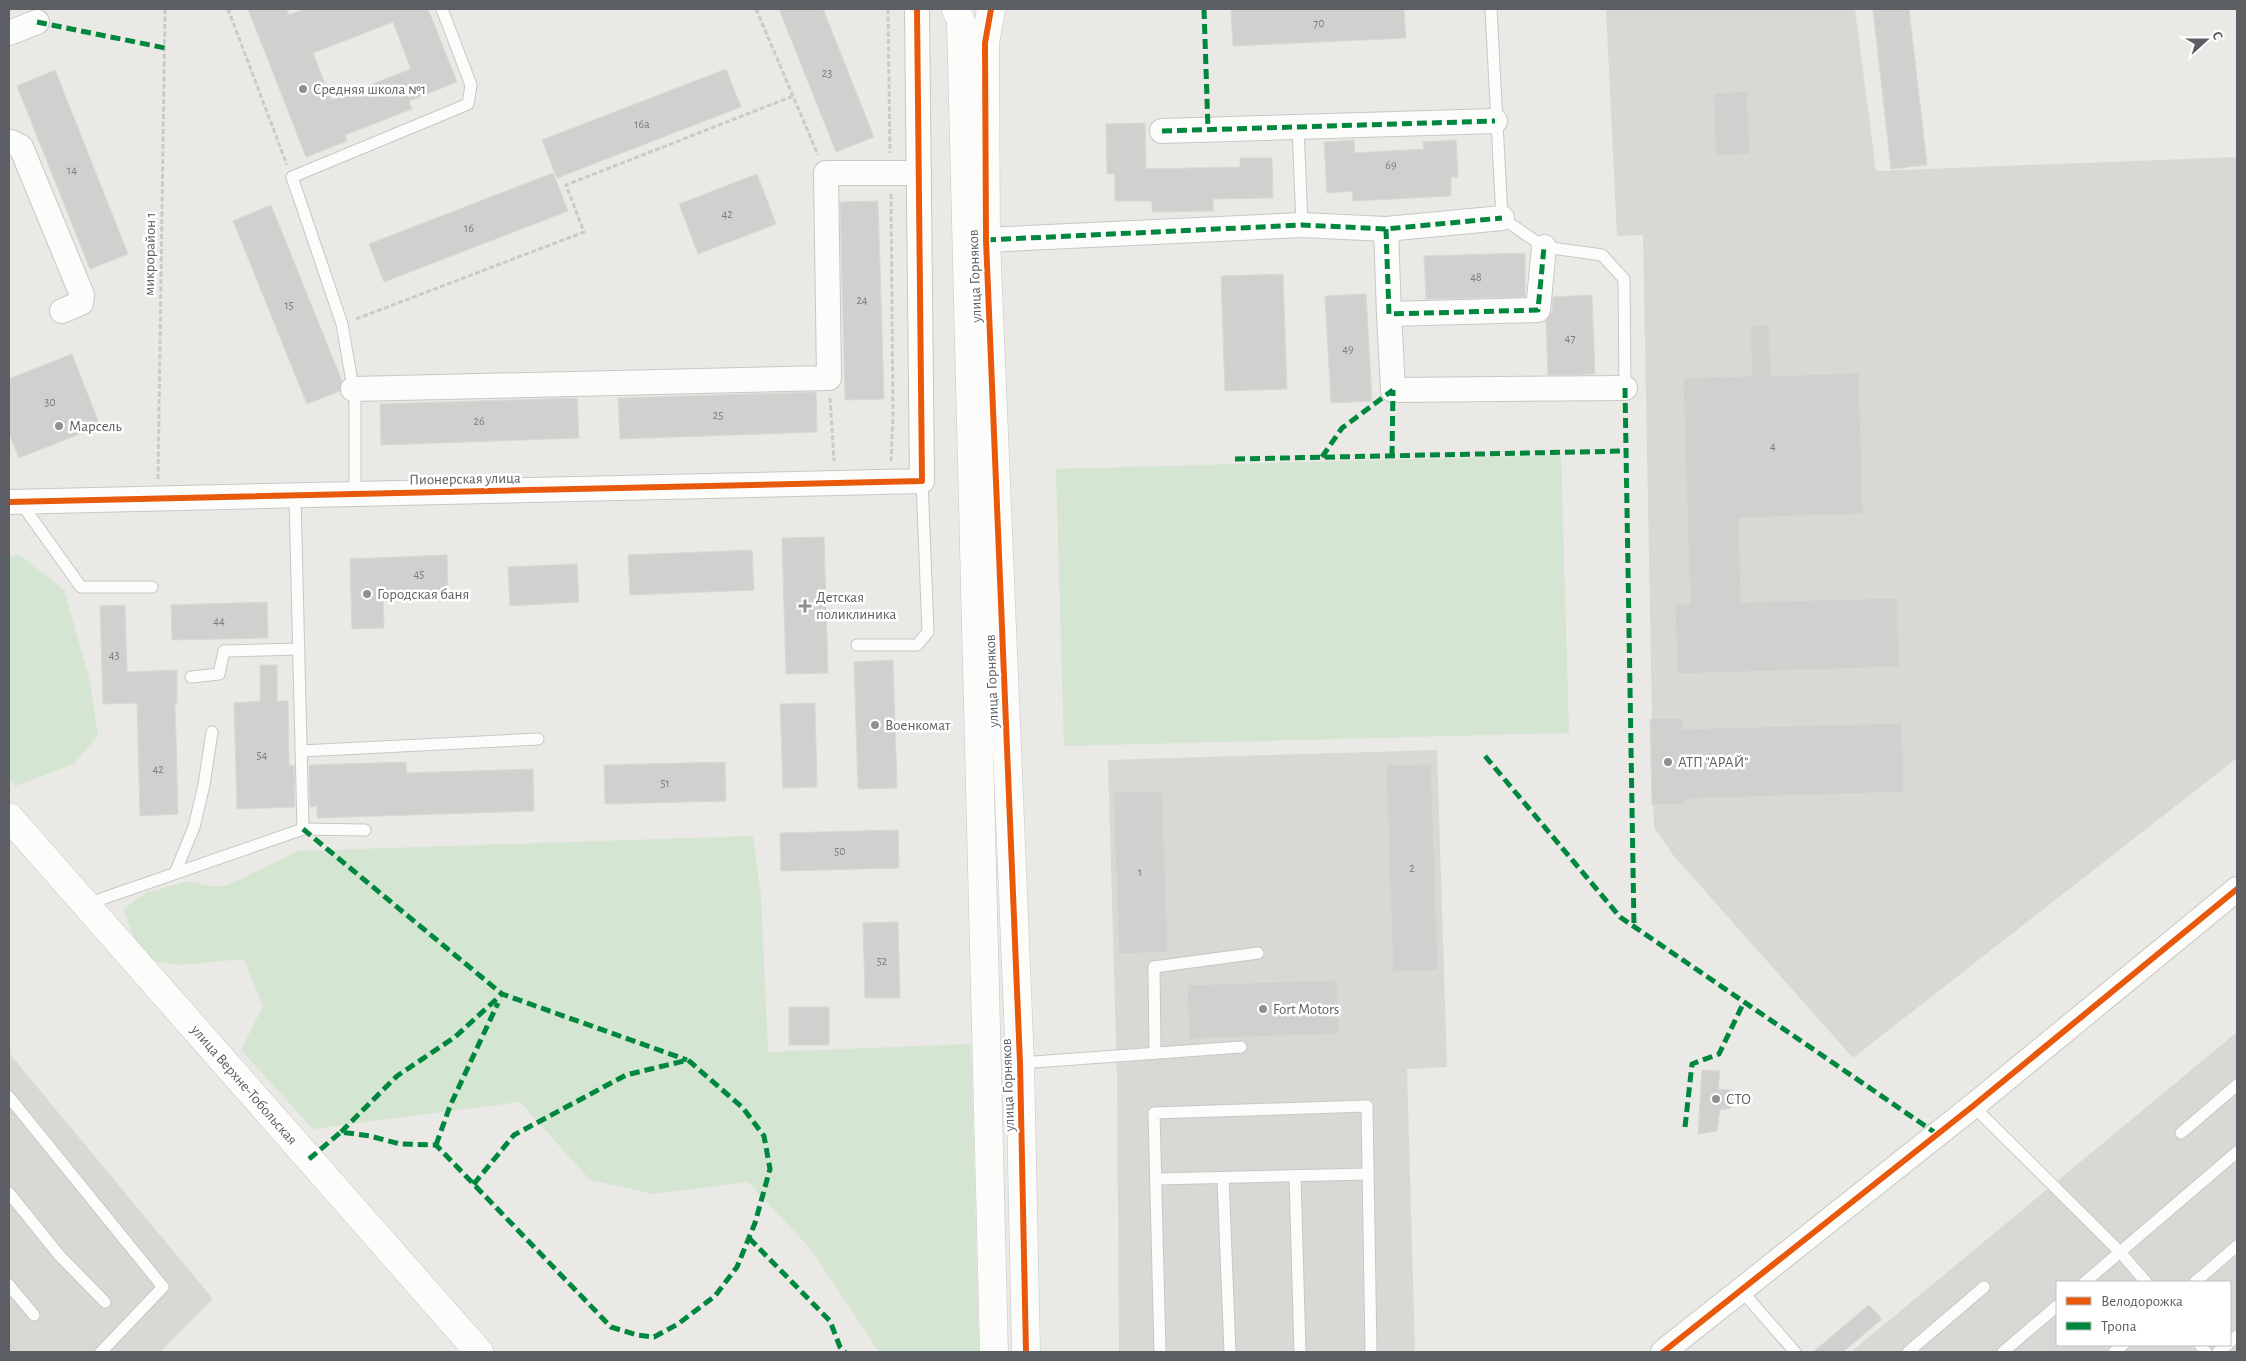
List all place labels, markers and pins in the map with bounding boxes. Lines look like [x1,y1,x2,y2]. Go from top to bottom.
place label: Средняя школа №1 [313,82,426,97]
marker: Средняя школа №1 [297,83,309,95]
place label: Марсель [69,419,122,434]
marker: Марсель [53,420,65,432]
place label: Городская баня [377,587,469,602]
marker: Городская баня [361,588,373,600]
place label: Детская поликлиника [816,590,896,622]
marker: Детская поликлиника [798,599,812,613]
place label: Военкомат [885,718,951,733]
marker: Военкомат [869,719,881,731]
place label: АТП "АРАЙ" [1678,755,1749,770]
marker: АТП "АРАЙ" [1662,756,1674,768]
place label: Fort Motors [1273,1002,1339,1017]
marker: Fort Motors [1257,1003,1269,1015]
place label: СТО [1726,1092,1751,1107]
marker: СТО [1710,1093,1722,1105]

